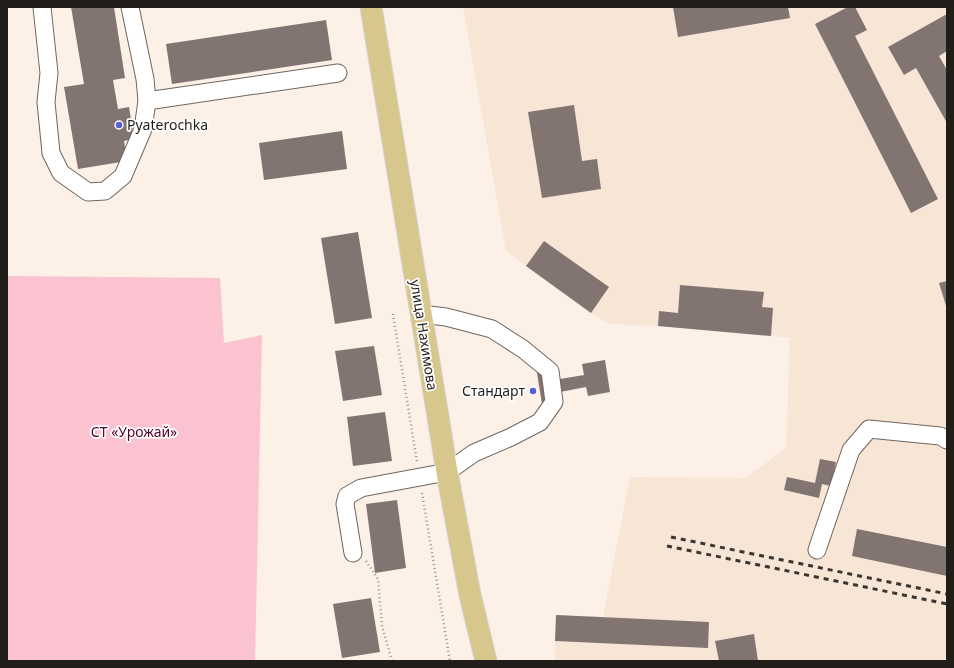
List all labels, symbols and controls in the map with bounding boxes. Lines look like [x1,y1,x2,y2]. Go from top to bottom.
place label: Pyaterochka [127,115,208,134]
marker: Pyaterochka [114,120,124,130]
street label: улица Нахимова [406,278,443,392]
place label: Стандарт [462,381,525,400]
marker: Стандарт [528,386,538,396]
park label: СТ «Урожай» [91,422,177,441]

